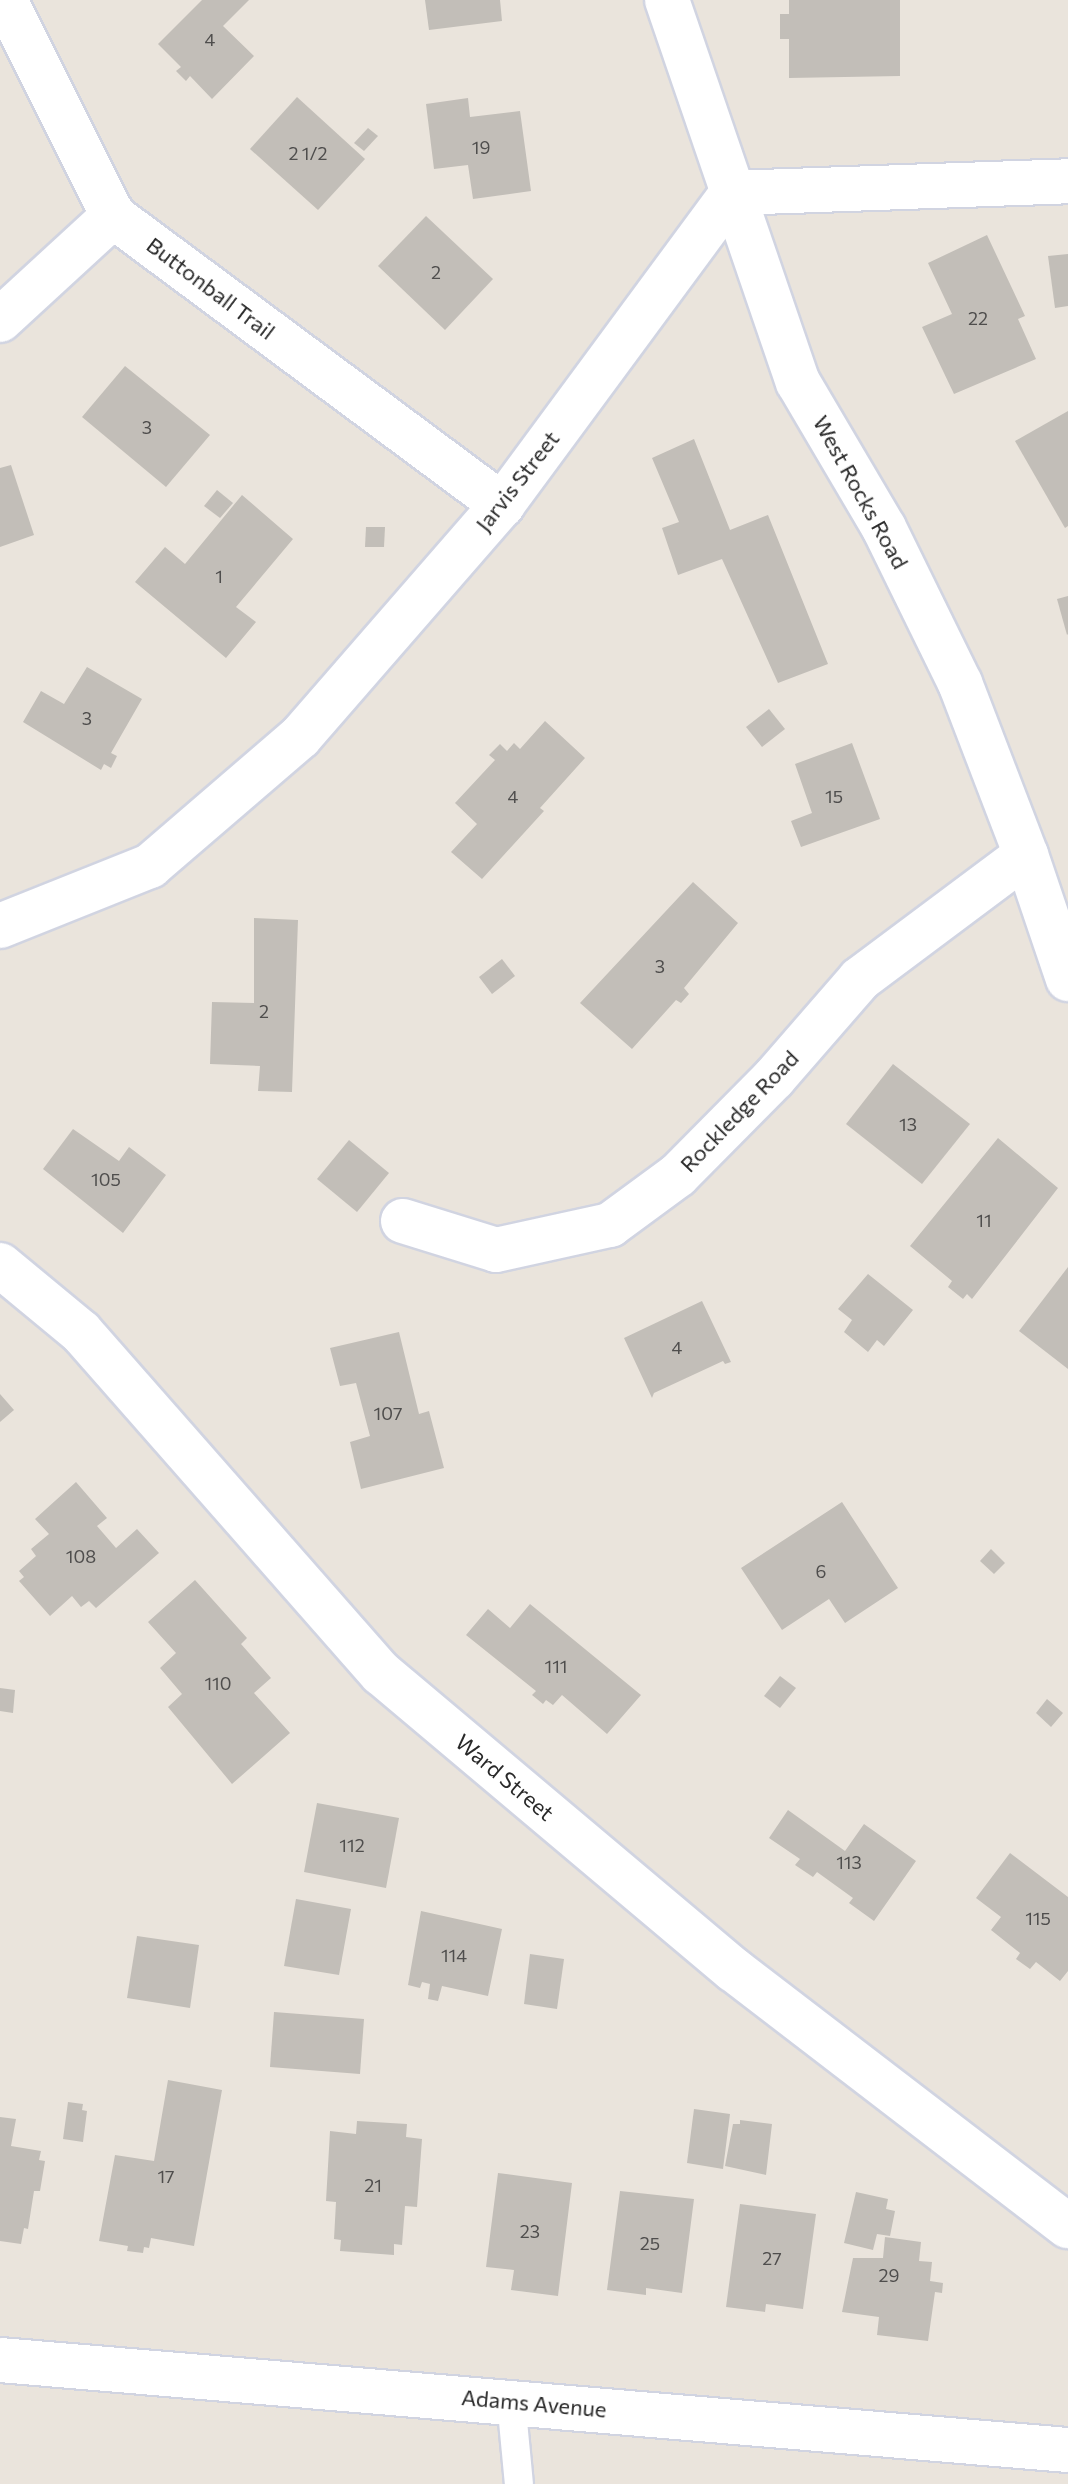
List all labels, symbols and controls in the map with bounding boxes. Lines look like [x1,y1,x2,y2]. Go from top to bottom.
house number: 4 [205,28,215,50]
house number: 19 [472,136,490,158]
house number: 2 1/2 [288,142,328,164]
street label: Buttonball Trail [142,231,280,345]
house number: 2 [431,261,441,283]
house number: 22 [968,307,988,329]
street label: West Rocks Road [808,411,914,573]
house number: 3 [142,416,152,438]
street label: Jarvis Street [470,426,564,536]
house number: 1 [215,565,223,587]
house number: 3 [82,707,92,729]
house number: 4 [508,785,518,807]
house number: 15 [825,785,843,807]
house number: 3 [655,955,665,977]
house number: 2 [259,1000,269,1022]
street label: Rockledge Road [674,1045,804,1177]
house number: 13 [899,1113,917,1135]
house number: 105 [91,1168,121,1190]
house number: 11 [976,1209,992,1231]
house number: 4 [672,1336,682,1358]
house number: 107 [374,1402,402,1424]
house number: 108 [66,1545,96,1567]
house number: 6 [816,1560,826,1582]
house number: 111 [544,1655,568,1677]
house number: 110 [204,1672,232,1694]
street label: Ward Street [450,1728,560,1826]
house number: 112 [339,1834,365,1856]
house number: 113 [836,1851,862,1873]
house number: 115 [1025,1907,1051,1929]
house number: 114 [441,1944,467,1966]
house number: 17 [157,2165,175,2187]
house number: 21 [364,2174,382,2196]
house number: 23 [520,2220,540,2242]
house number: 25 [640,2232,660,2254]
house number: 27 [762,2247,782,2269]
house number: 29 [879,2264,899,2286]
street label: Adams Avenue [460,2384,608,2422]

